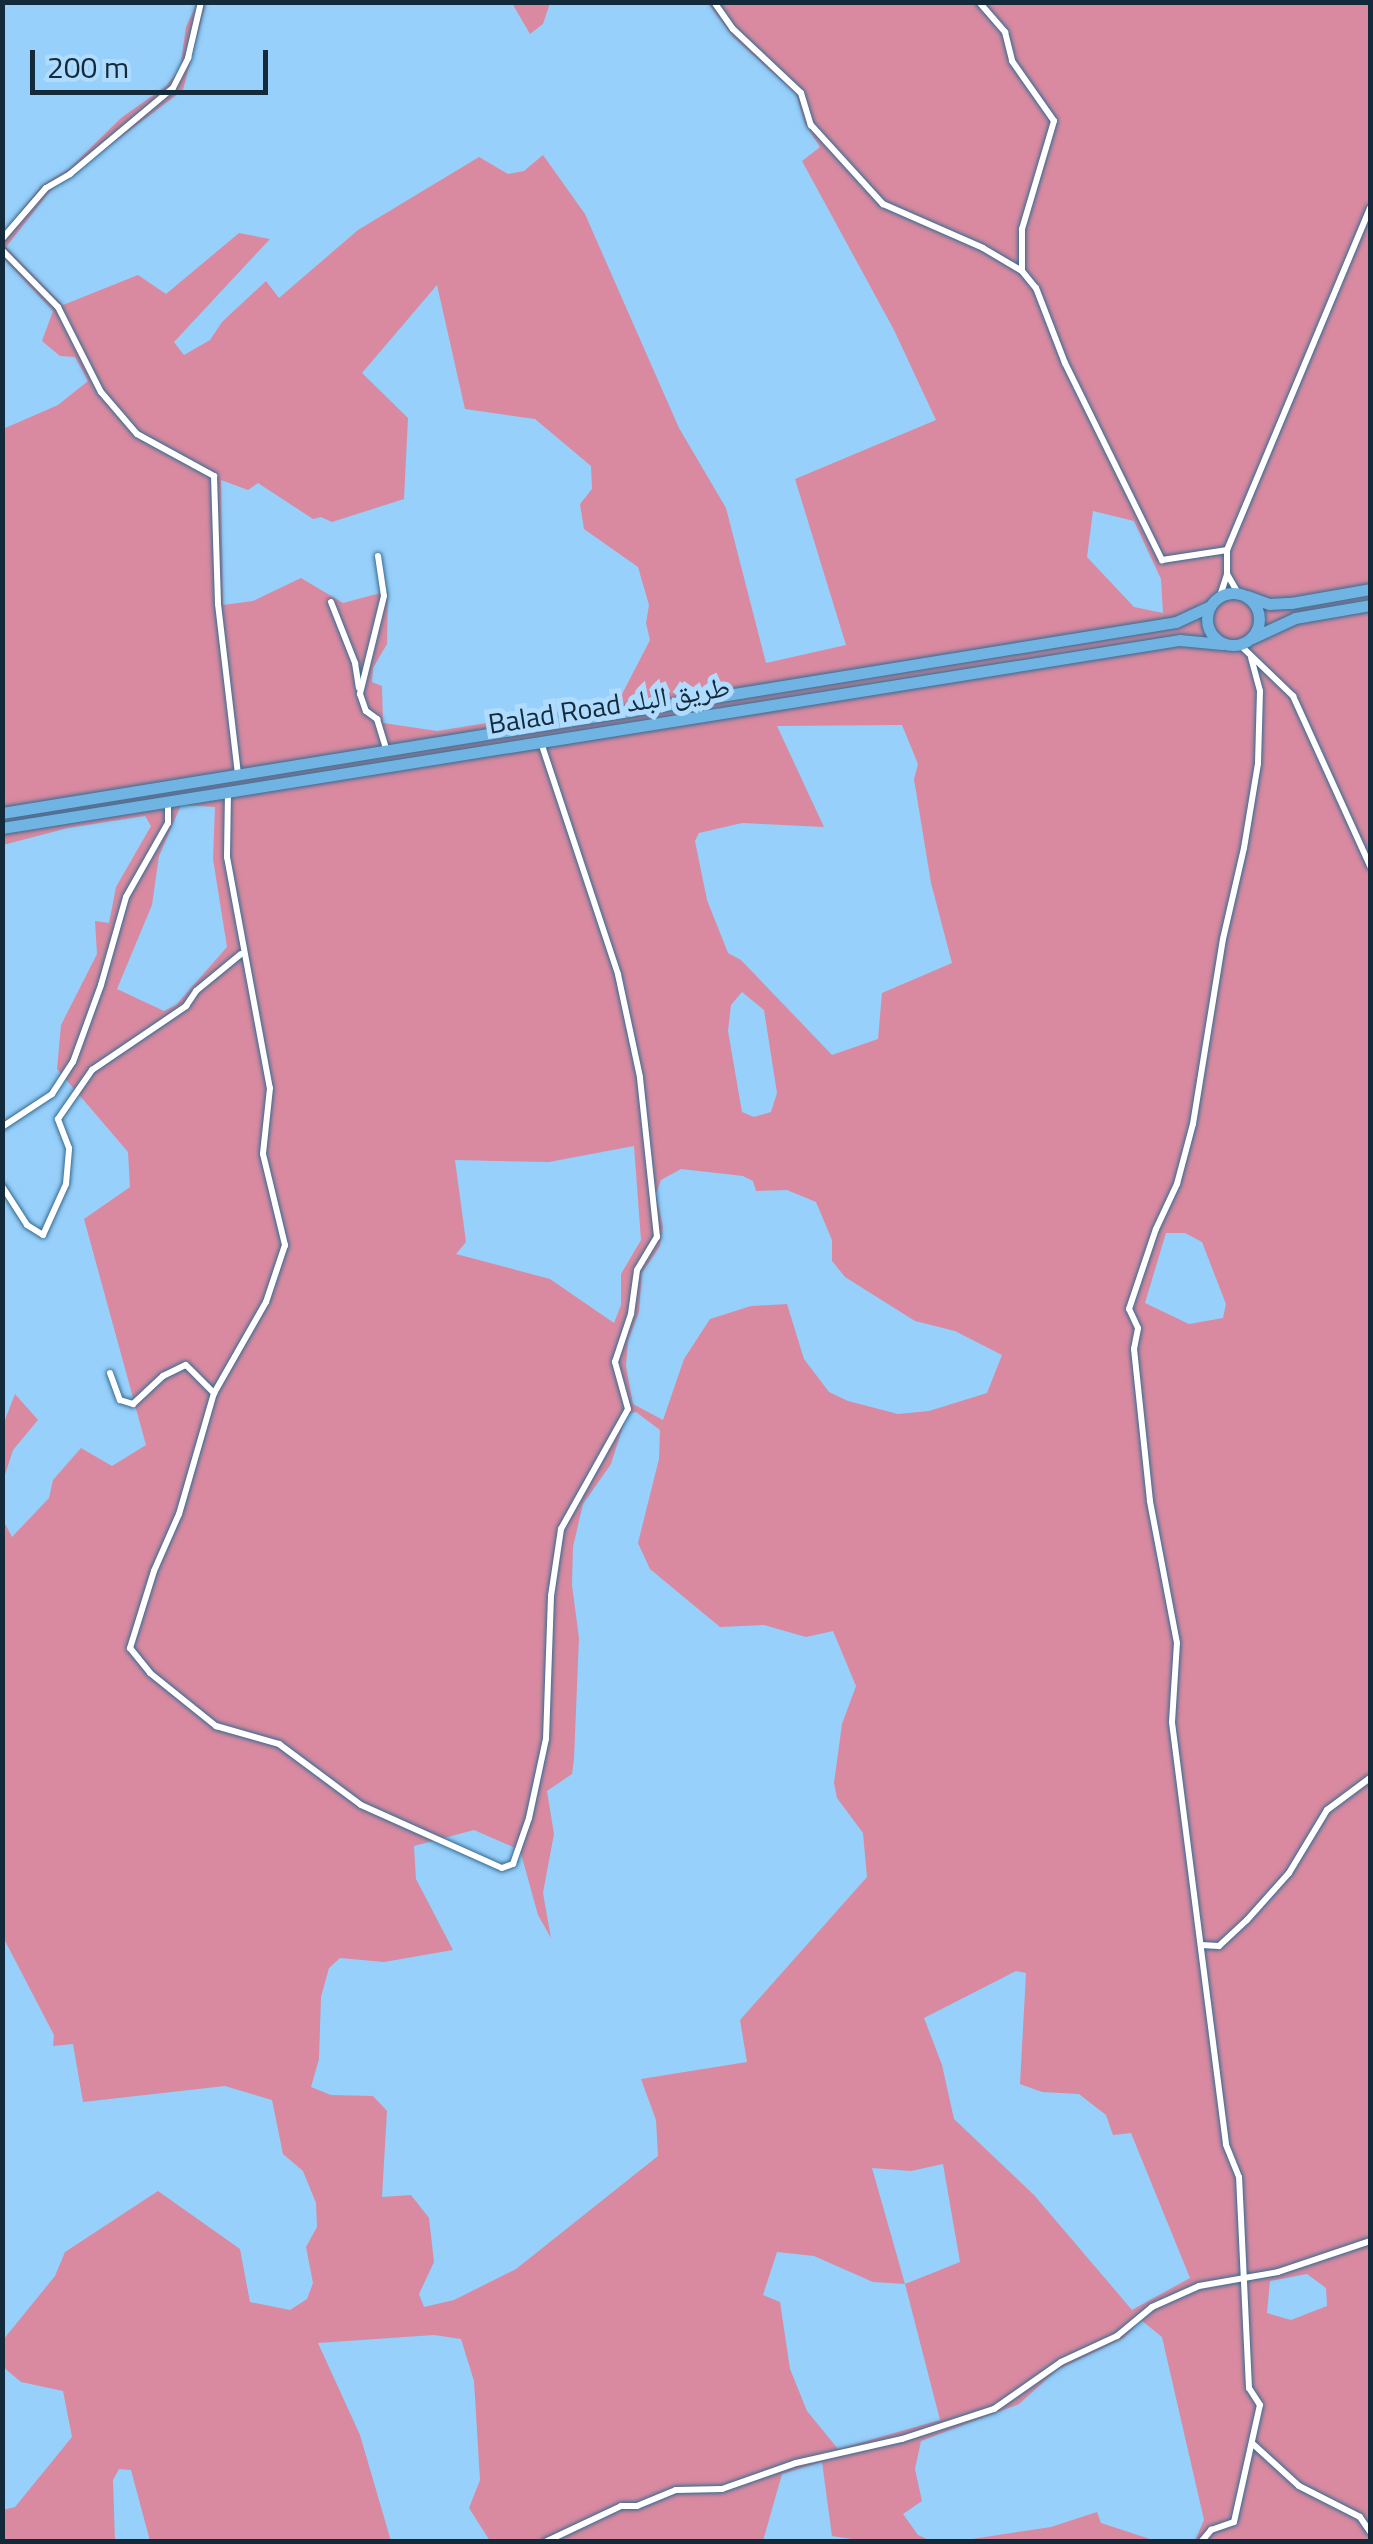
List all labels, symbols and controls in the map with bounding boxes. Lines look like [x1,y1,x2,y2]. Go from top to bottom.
scale bar [35,30,272,92]
text: 200 m [47,44,129,90]
street label: Balad Road طريق البلد [486,669,732,741]

